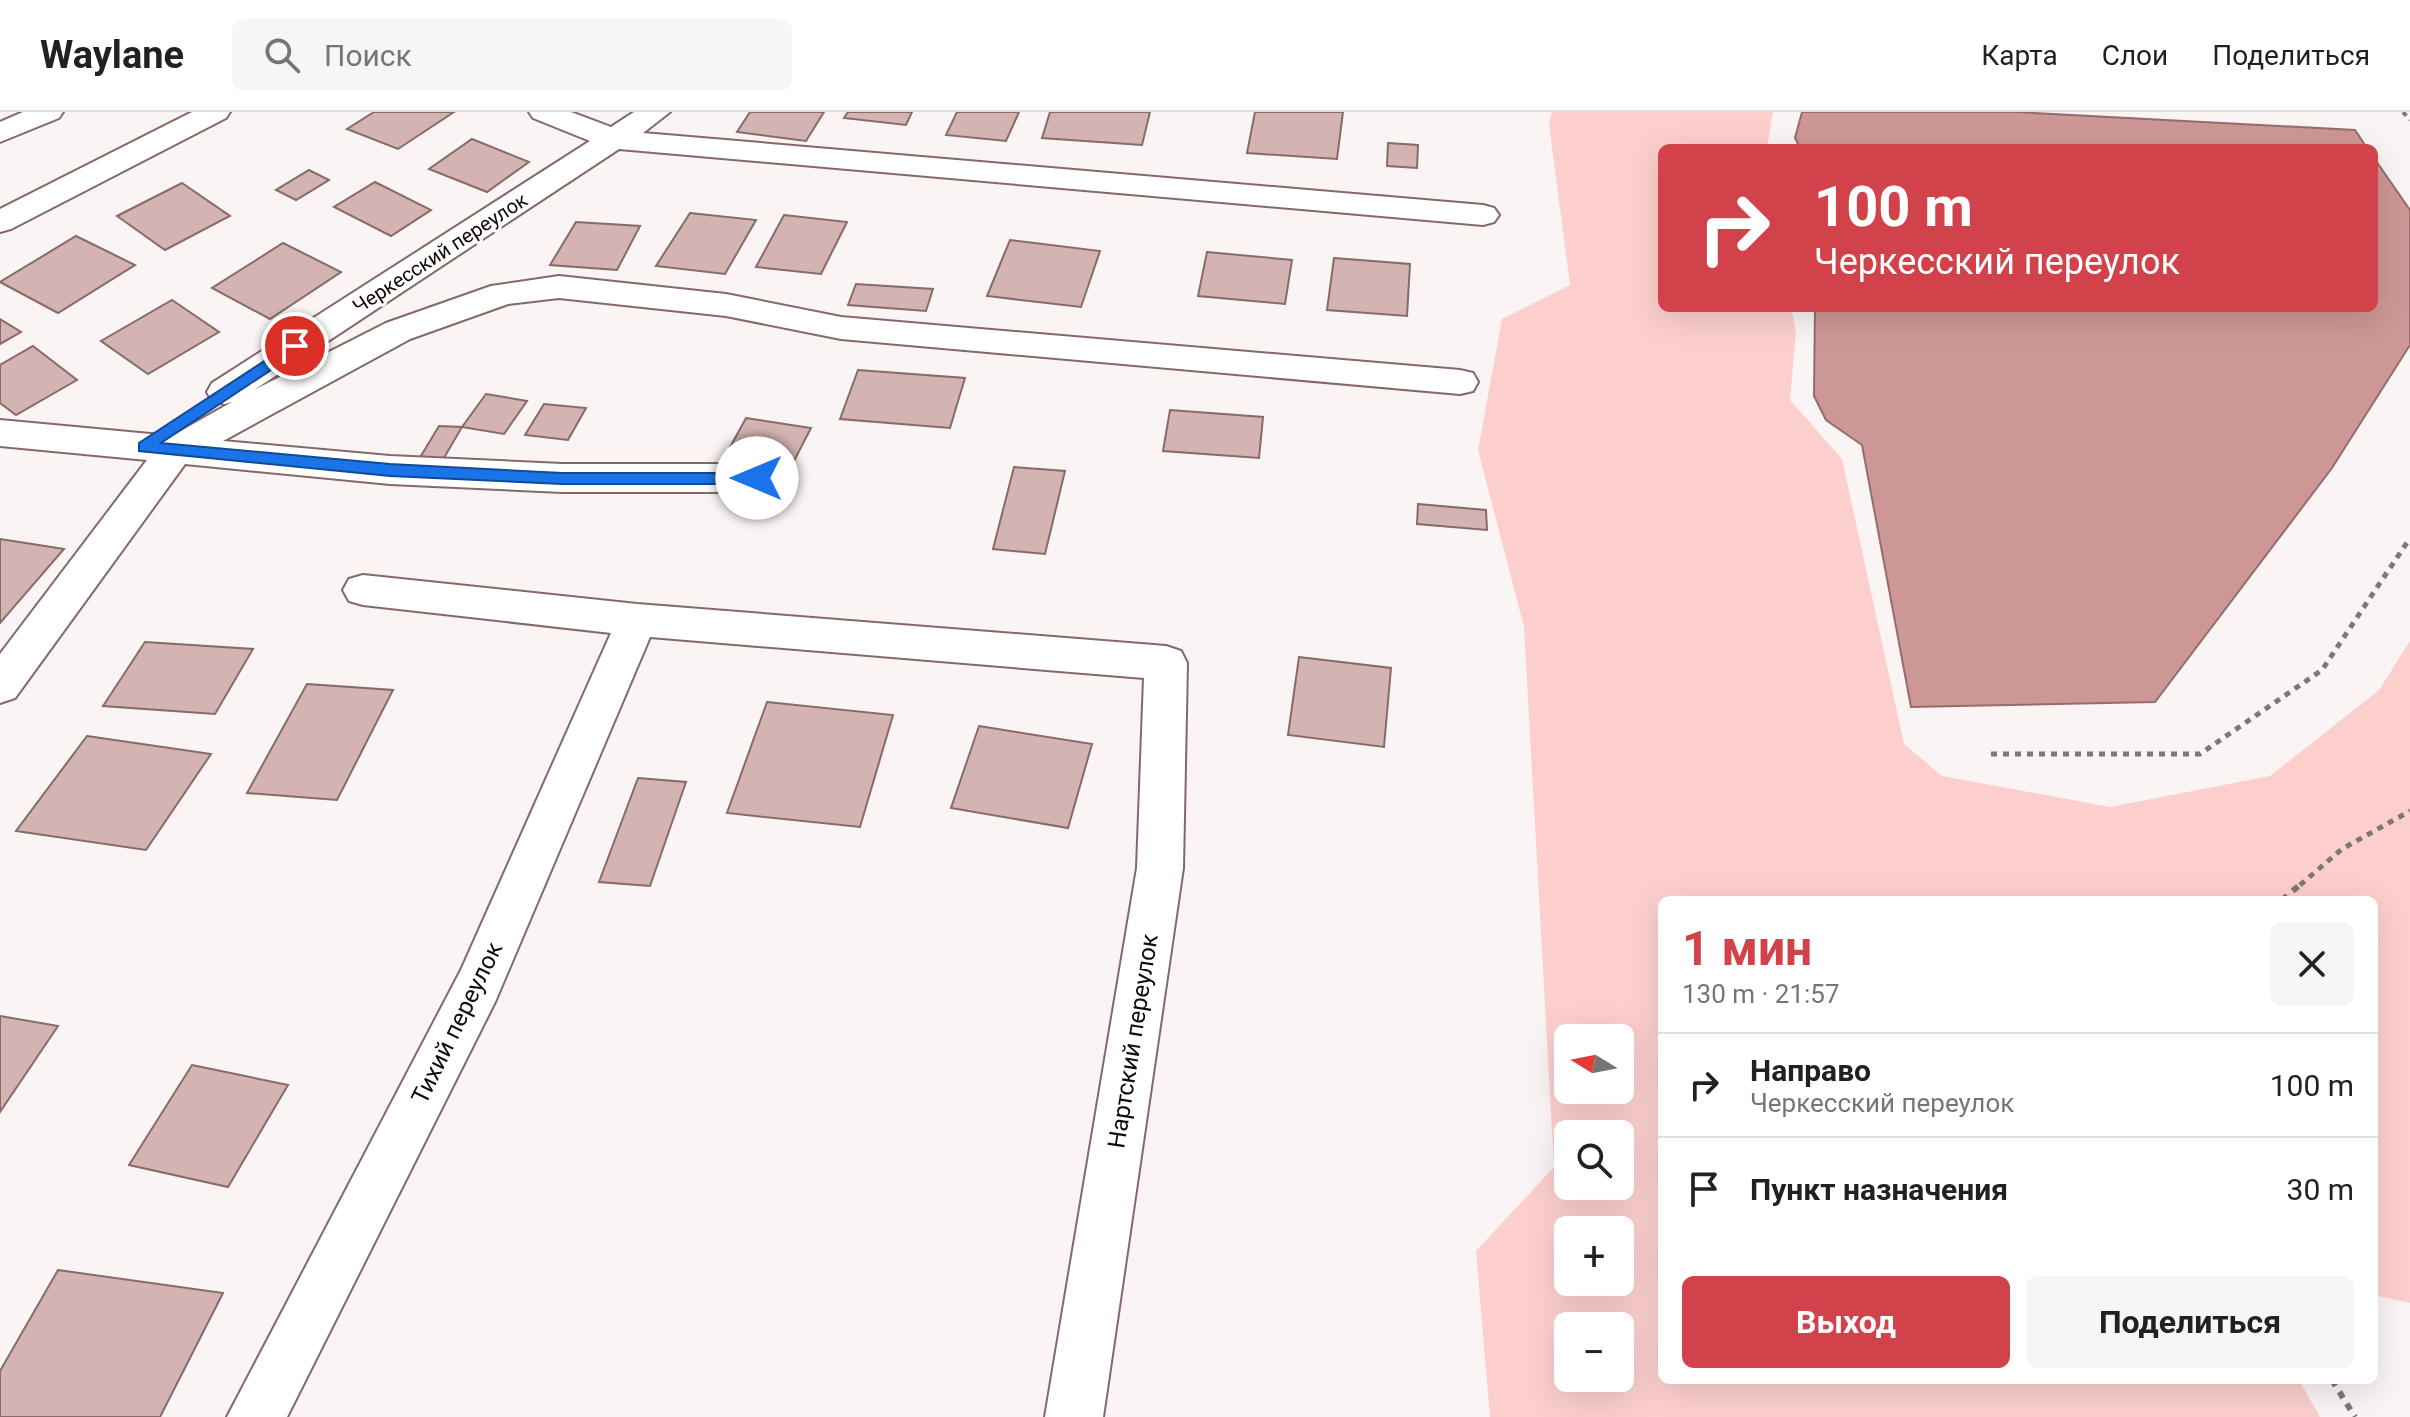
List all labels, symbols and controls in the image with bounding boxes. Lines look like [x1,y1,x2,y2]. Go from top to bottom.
search box [232,19,792,91]
text: Waylane [40,33,184,77]
icon: search [260,33,304,77]
text: Поиск [324,38,412,73]
text: Карта [1981,39,2058,72]
text: Слои [2102,39,2168,72]
text: Поделиться [2212,39,2370,72]
text: 100 m [1814,174,1973,240]
icon: right [1682,176,1786,280]
street label: Черкесский переулок [348,187,532,318]
text: Черкесский переулок [1814,241,2180,283]
pin [261,312,329,380]
icon: arrive [273,324,317,368]
position arrow [715,436,799,520]
text: 1 мин [1682,920,1812,977]
button: close [2270,922,2354,1006]
street label: Нартский переулок [1102,932,1164,1150]
street label: Тихий переулок [406,938,508,1108]
text: 130 m · 21:57 [1682,979,1840,1009]
north arrow [1554,1024,1634,1104]
map controls [1554,1024,1634,1392]
text: Направо [1750,1053,1871,1088]
icon: right [1682,1063,1726,1107]
text: 100 m [2270,1068,2354,1103]
text: Черкесский переулок [1750,1088,2014,1118]
button: search [1554,1120,1634,1200]
icon: arrive [1682,1167,1726,1211]
text: Пункт назначения [1750,1172,2008,1207]
text: 30 m [2287,1172,2354,1207]
button: + [1554,1216,1634,1296]
button: Выход [1682,1276,2010,1368]
button: Поделиться [2026,1276,2354,1368]
button: − [1554,1312,1634,1392]

